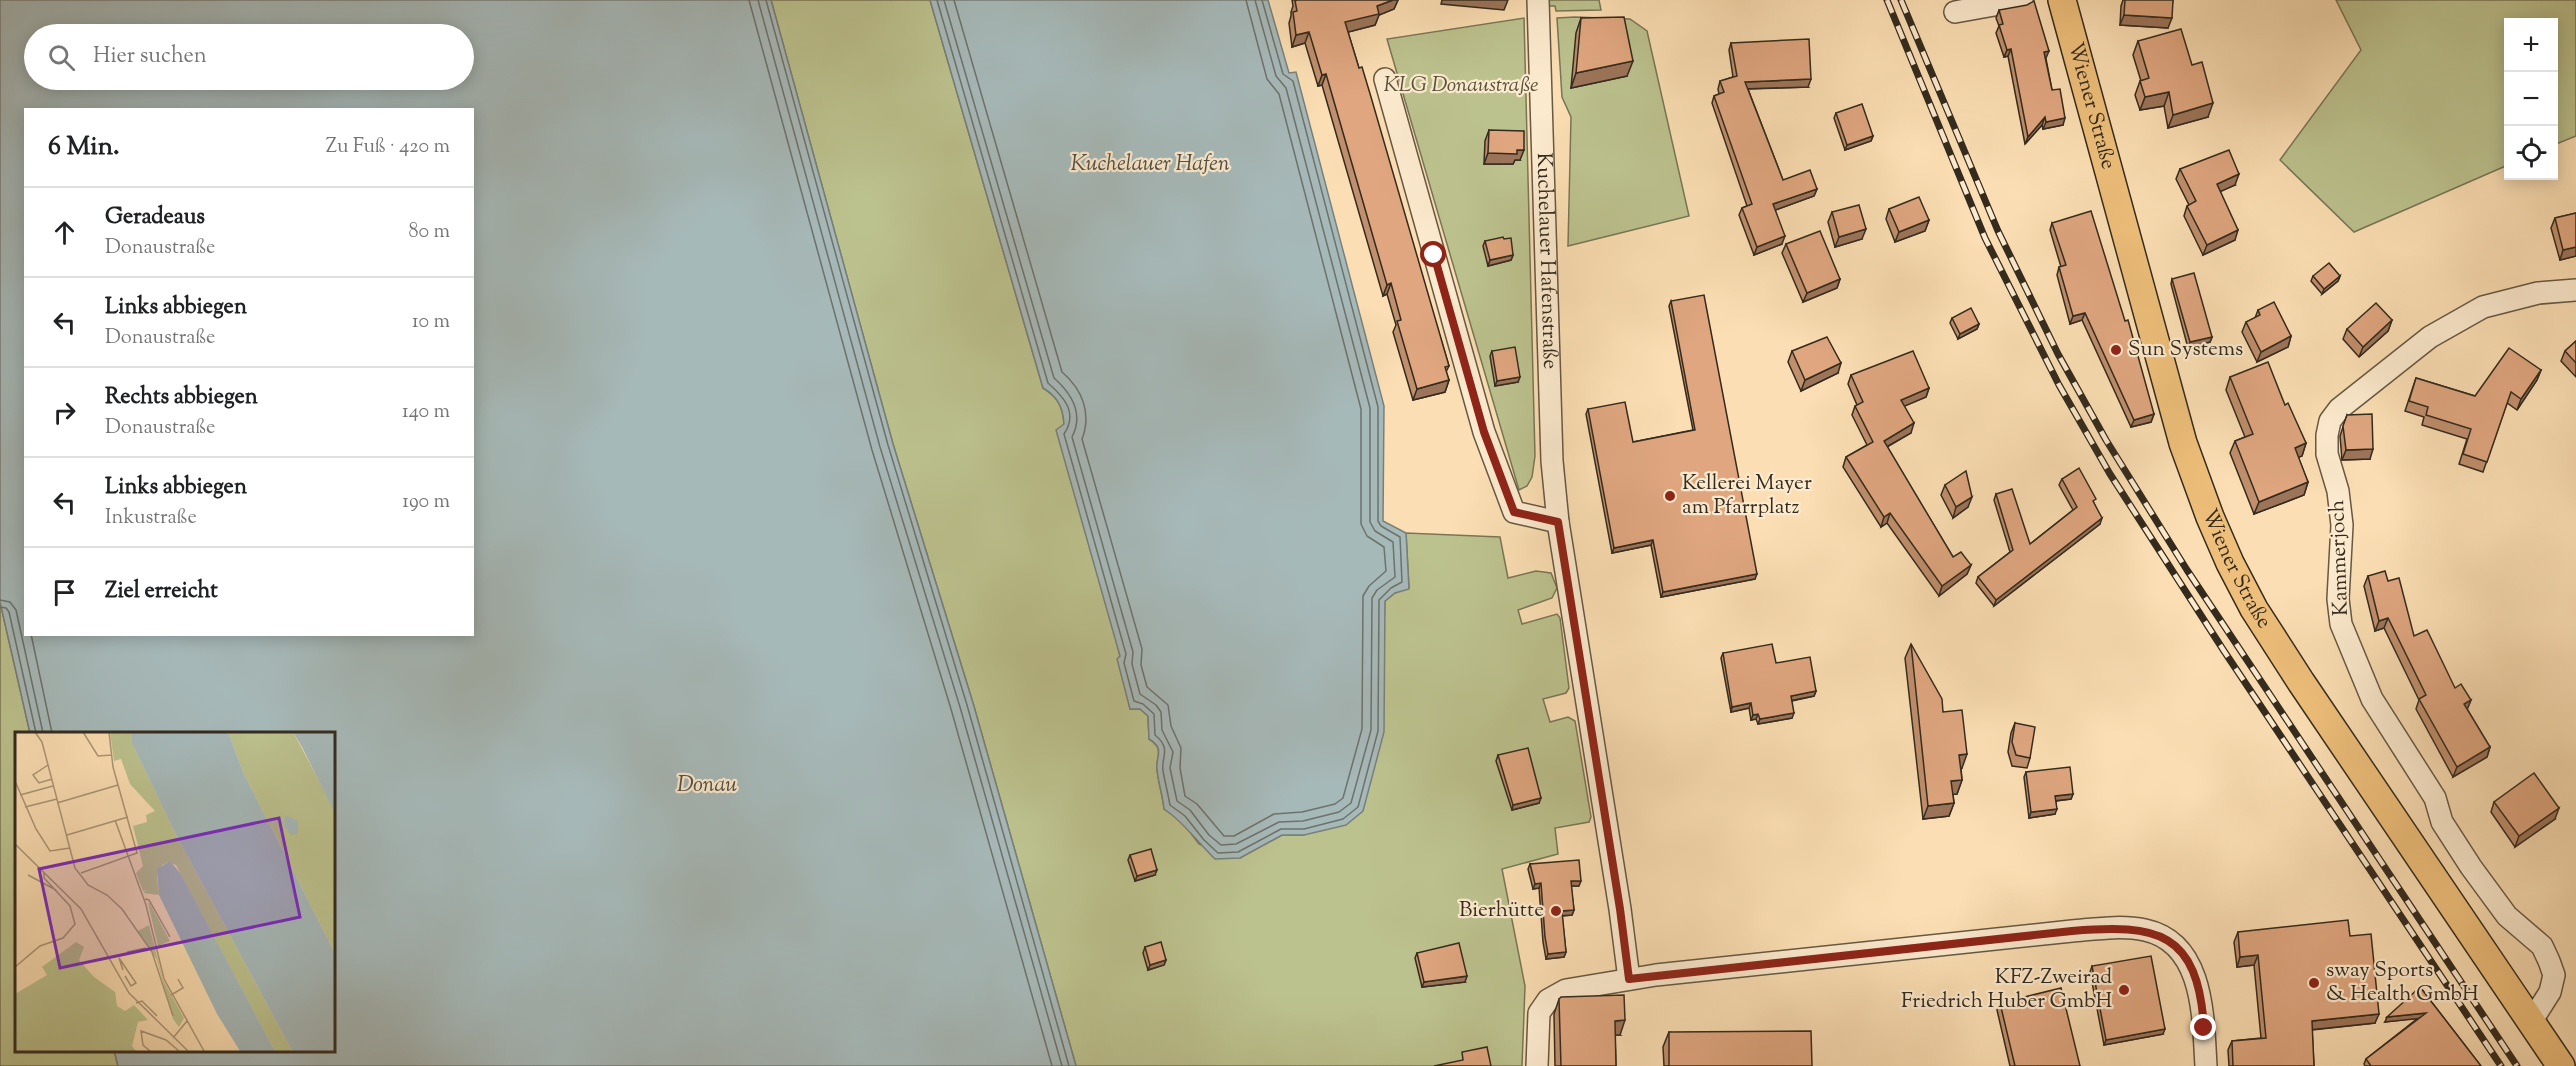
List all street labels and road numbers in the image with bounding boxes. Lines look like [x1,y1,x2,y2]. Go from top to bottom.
street label: Wiener Straße [2059,39,2123,173]
street label: Kuchelauer Hafenstraße [1528,152,1564,370]
street label: Kammerjoch [2323,499,2357,617]
street label: Wiener Straße [2193,504,2278,635]

